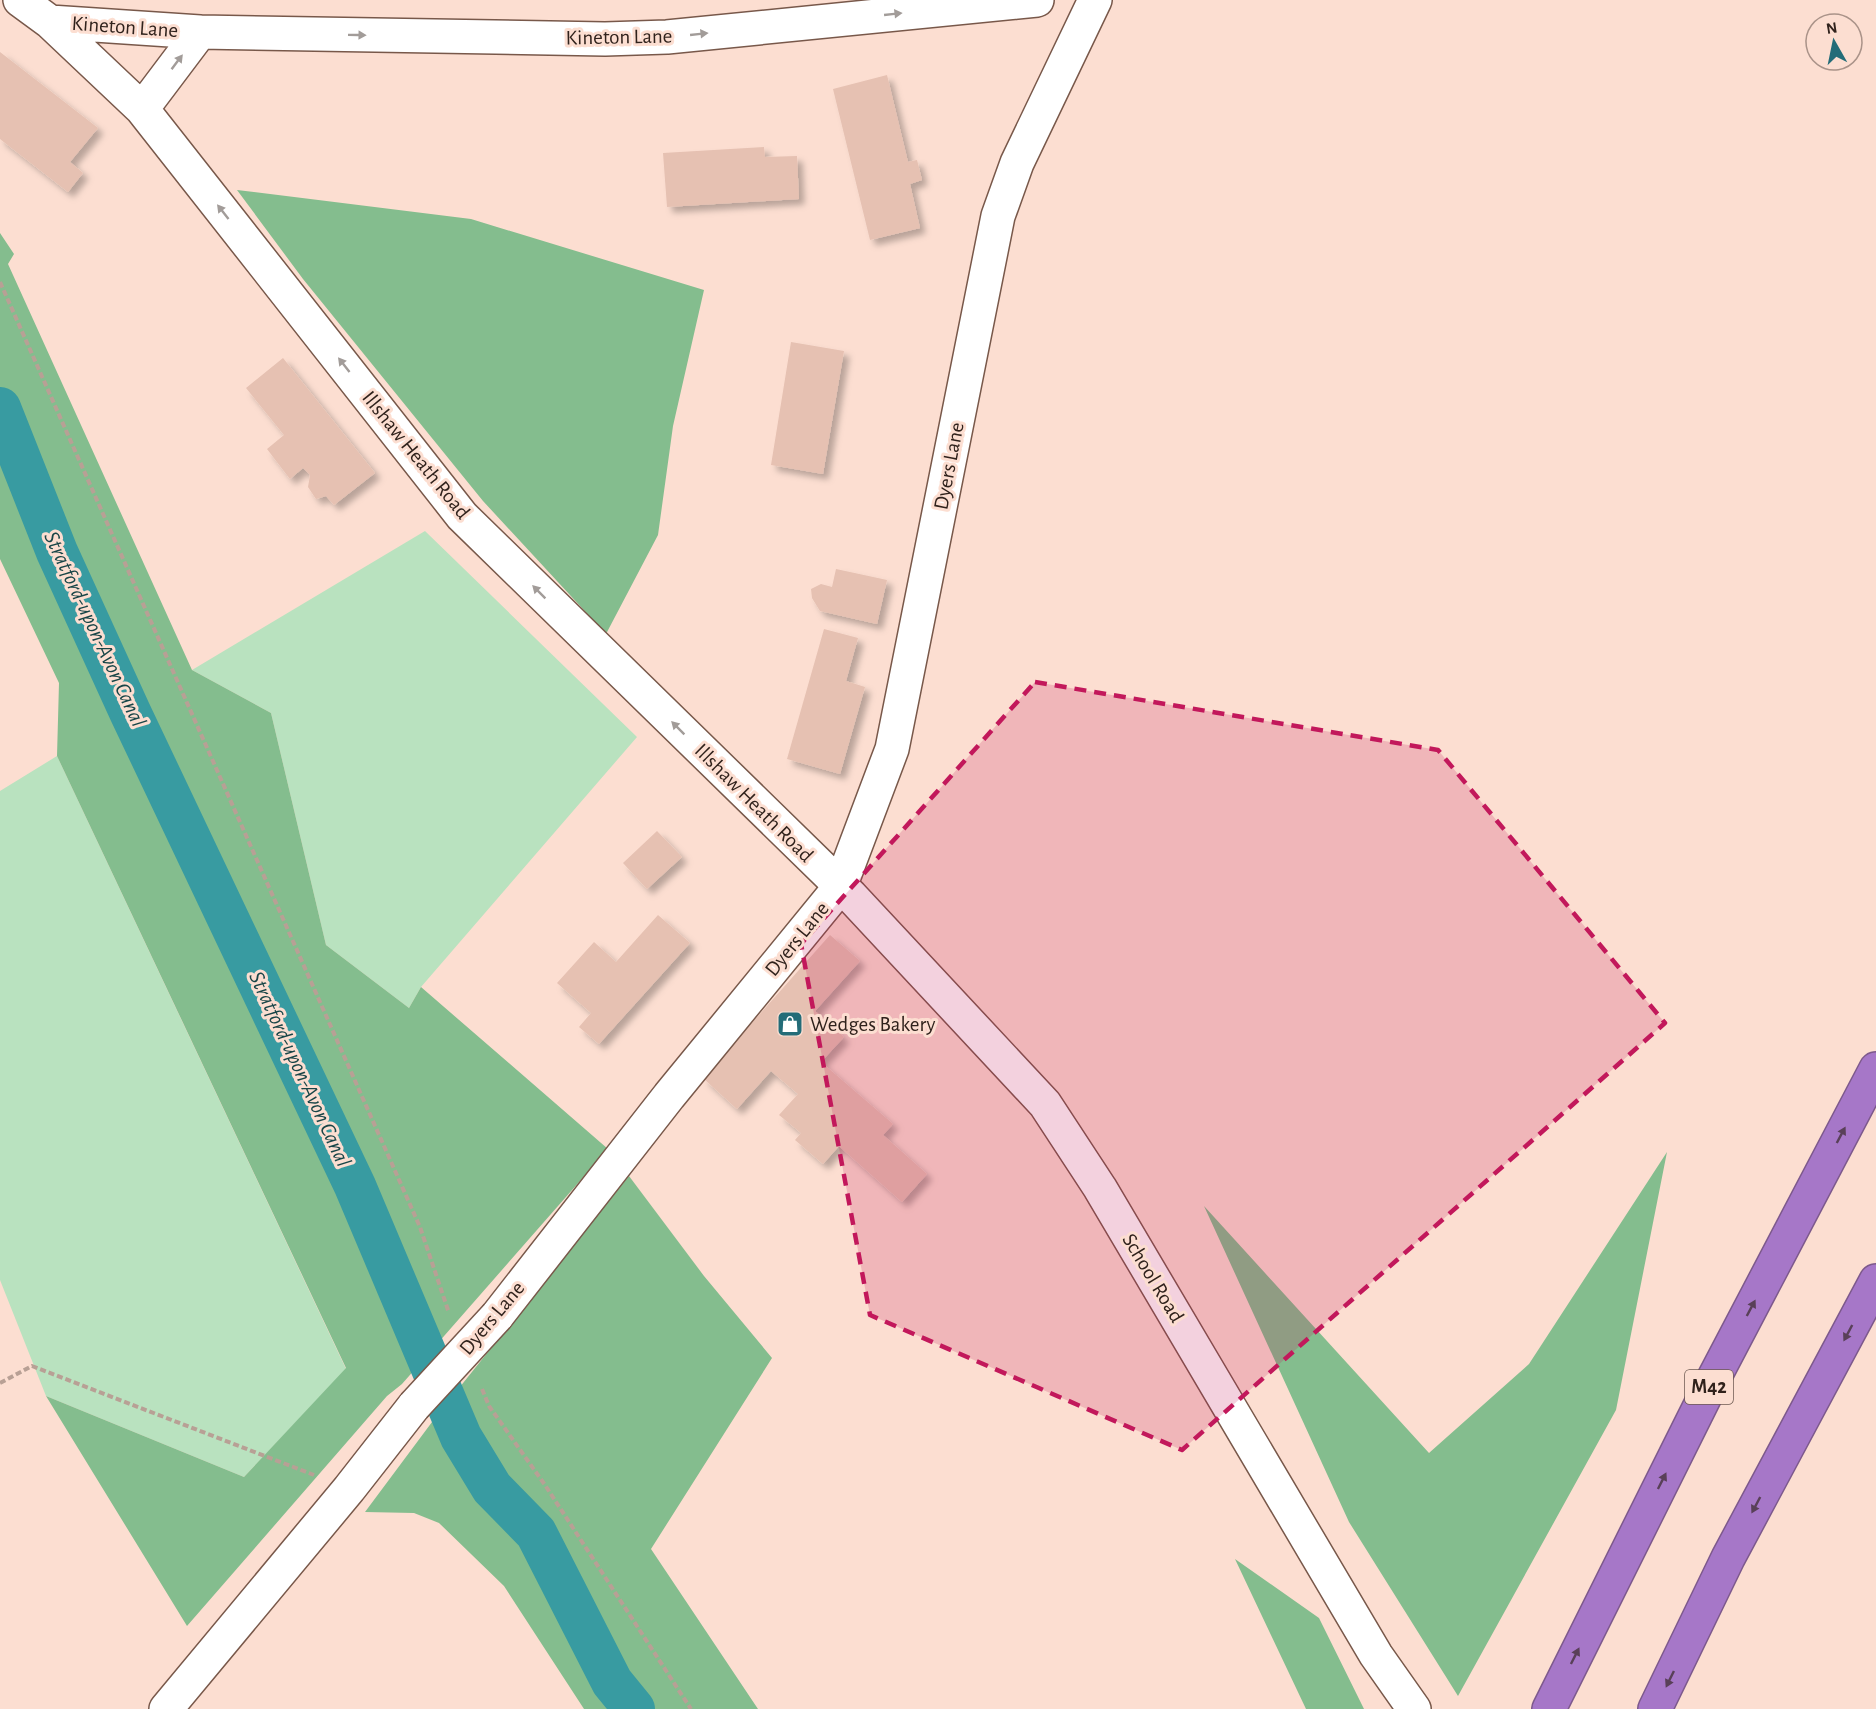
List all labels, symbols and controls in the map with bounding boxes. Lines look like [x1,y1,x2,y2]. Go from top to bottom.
one-way arrow [884,9,903,19]
north arrow [1804,12,1864,72]
street label: Kineton Lane [71,13,179,41]
text: N [1825,19,1839,37]
street label: Kineton Lane [566,26,672,48]
one-way arrow [690,29,709,39]
one-way arrow [348,30,367,39]
one-way arrow [171,54,184,70]
one-way arrow [216,204,229,220]
one-way arrow [337,357,350,373]
street label: Illshaw Heath Road [358,387,474,523]
street label: Dyers Lane [930,420,968,512]
water label: Stratford-upon-Avon Canal [39,528,150,731]
one-way arrow [533,585,547,599]
one-way arrow [672,722,686,736]
street label: Illshaw Heath Road [691,740,817,866]
street label: Dyers Lane [761,898,833,980]
water label: Stratford-upon-Avon Canal [244,968,355,1171]
shop icon: Wedges Bakery [775,1009,805,1039]
place label: Wedges Bakery [810,1014,935,1035]
one-way arrow [1836,1126,1846,1144]
street label: School Road [1118,1230,1188,1326]
street label: Dyers Lane [455,1277,529,1359]
one-way arrow [1746,1299,1756,1316]
one-way arrow [1843,1325,1853,1342]
road number: M42 [1685,1370,1733,1404]
one-way arrow [1658,1473,1667,1490]
one-way arrow [1751,1497,1761,1514]
one-way arrow [1570,1647,1580,1664]
one-way arrow [1665,1671,1674,1688]

